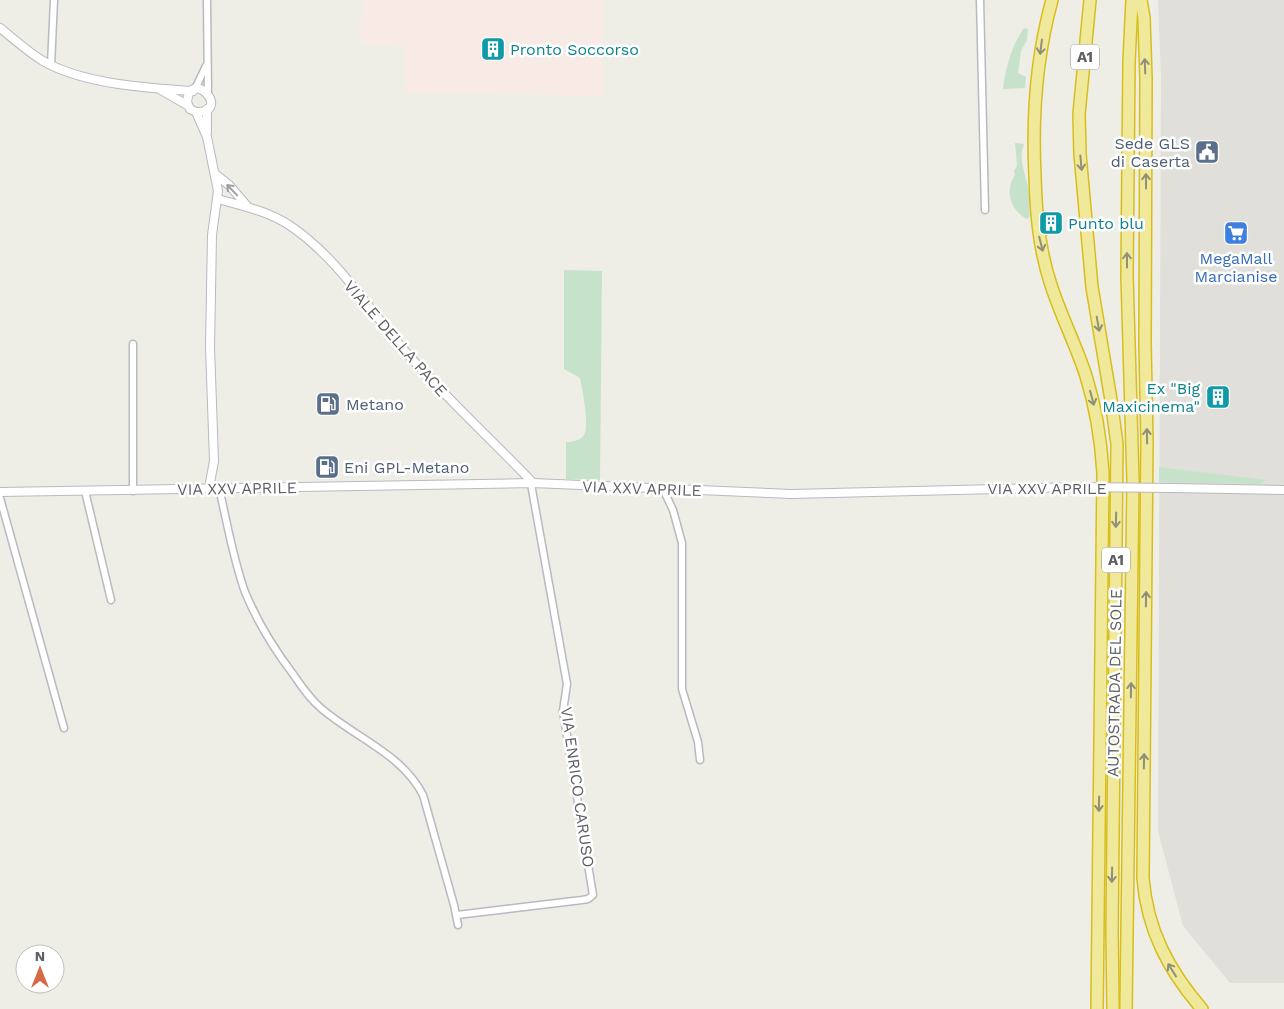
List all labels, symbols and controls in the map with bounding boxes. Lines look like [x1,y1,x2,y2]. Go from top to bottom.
building icon: Pronto Soccorso [480,36,506,62]
one-way arrow [1036,39,1046,55]
place label: Pronto Soccorso [510,40,639,59]
road number: A1 [1071,44,1099,70]
one-way arrow [1141,58,1150,74]
place label: Sede GLS di Caserta [1111,134,1190,171]
public building icon: Sede GLS di Caserta [1194,139,1220,165]
one-way arrow [1076,155,1085,171]
one-way arrow [1141,173,1151,189]
one-way arrow [226,183,238,196]
building icon: Punto blu [1038,210,1064,236]
place label: Punto blu [1068,214,1144,233]
supermarket icon: MegaMall Marcianise [1223,220,1249,246]
one-way arrow [1037,235,1046,251]
place label: MegaMall Marcianise [1195,249,1278,286]
one-way arrow [1122,252,1132,268]
street label: VIALE DELLA PACE [340,276,451,400]
one-way arrow [1093,316,1103,332]
place label: Ex "Big Maxicinema" [1102,379,1200,416]
building icon: Ex "Big Maxicinema" [1205,384,1231,410]
one-way arrow [1088,389,1098,405]
fuel station icon: Metano [315,391,341,417]
place label: Metano [346,395,404,414]
one-way arrow [1142,429,1152,445]
fuel station icon: Eni GPL-Metano [314,454,340,480]
place label: Eni GPL-Metano [344,458,469,477]
street label: VIA XXV APRILE [582,477,702,500]
street label: VIA XXV APRILE [177,478,297,499]
street label: VIA XXV APRILE [987,479,1107,498]
one-way arrow [1111,512,1121,528]
road number: A1 [1102,548,1130,572]
street label: AUTOSTRADA DEL SOLE [1103,589,1126,777]
one-way arrow [1141,591,1151,608]
one-way arrow [1126,682,1136,698]
street label: VIA ENRICO CARUSO [557,706,598,869]
one-way arrow [1139,754,1149,770]
one-way arrow [1094,796,1104,812]
one-way arrow [1107,867,1117,883]
north arrow [15,944,65,994]
text: N [35,948,45,964]
one-way arrow [1167,964,1177,978]

